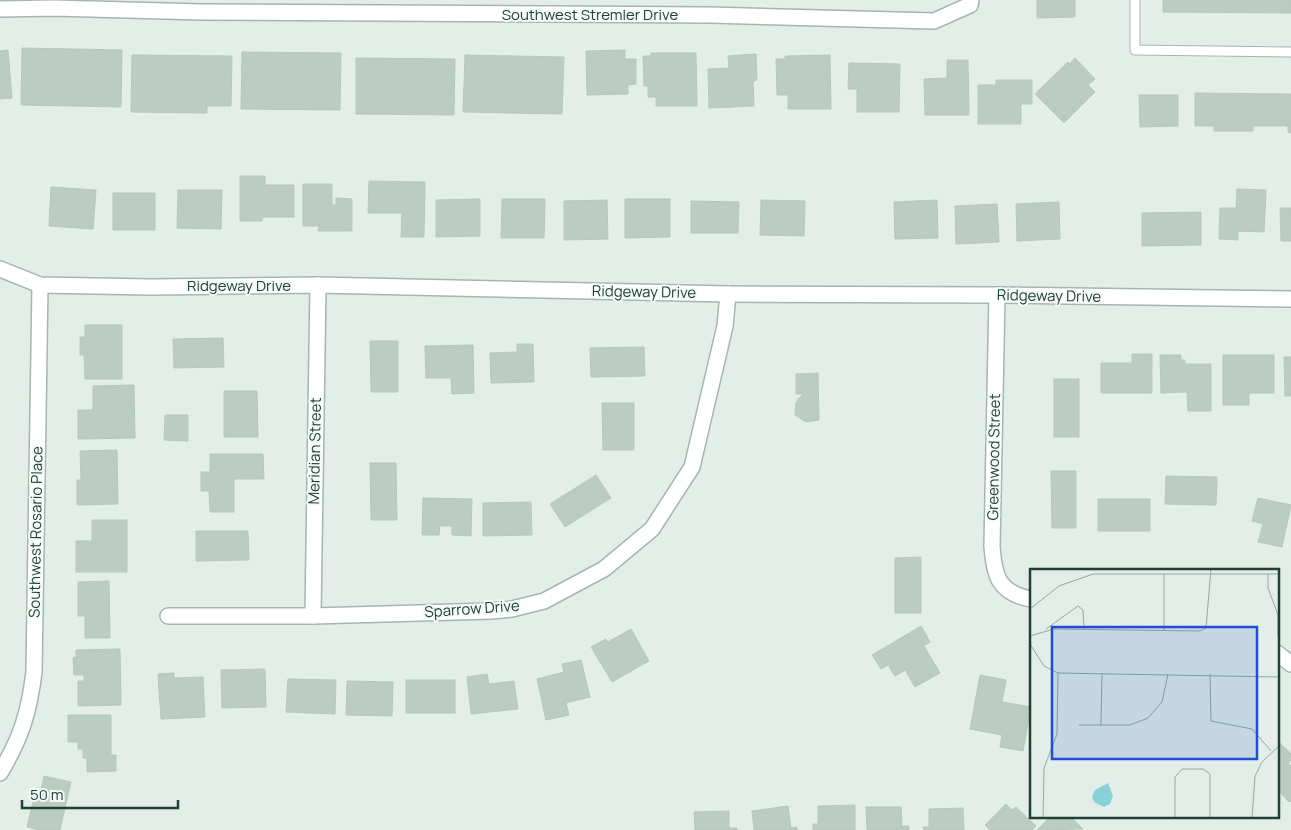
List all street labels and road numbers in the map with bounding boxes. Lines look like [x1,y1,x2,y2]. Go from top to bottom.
street label: Southwest Stremler Drive [502,4,678,25]
street label: Ridgeway Drive [187,275,291,296]
street label: Ridgeway Drive [592,280,696,303]
street label: Ridgeway Drive [997,284,1101,307]
street label: Greenwood Street [982,393,1005,521]
street label: Meridian Street [303,397,326,505]
street label: Southwest Rosario Place [24,446,48,618]
street label: Sparrow Drive [424,595,520,622]

